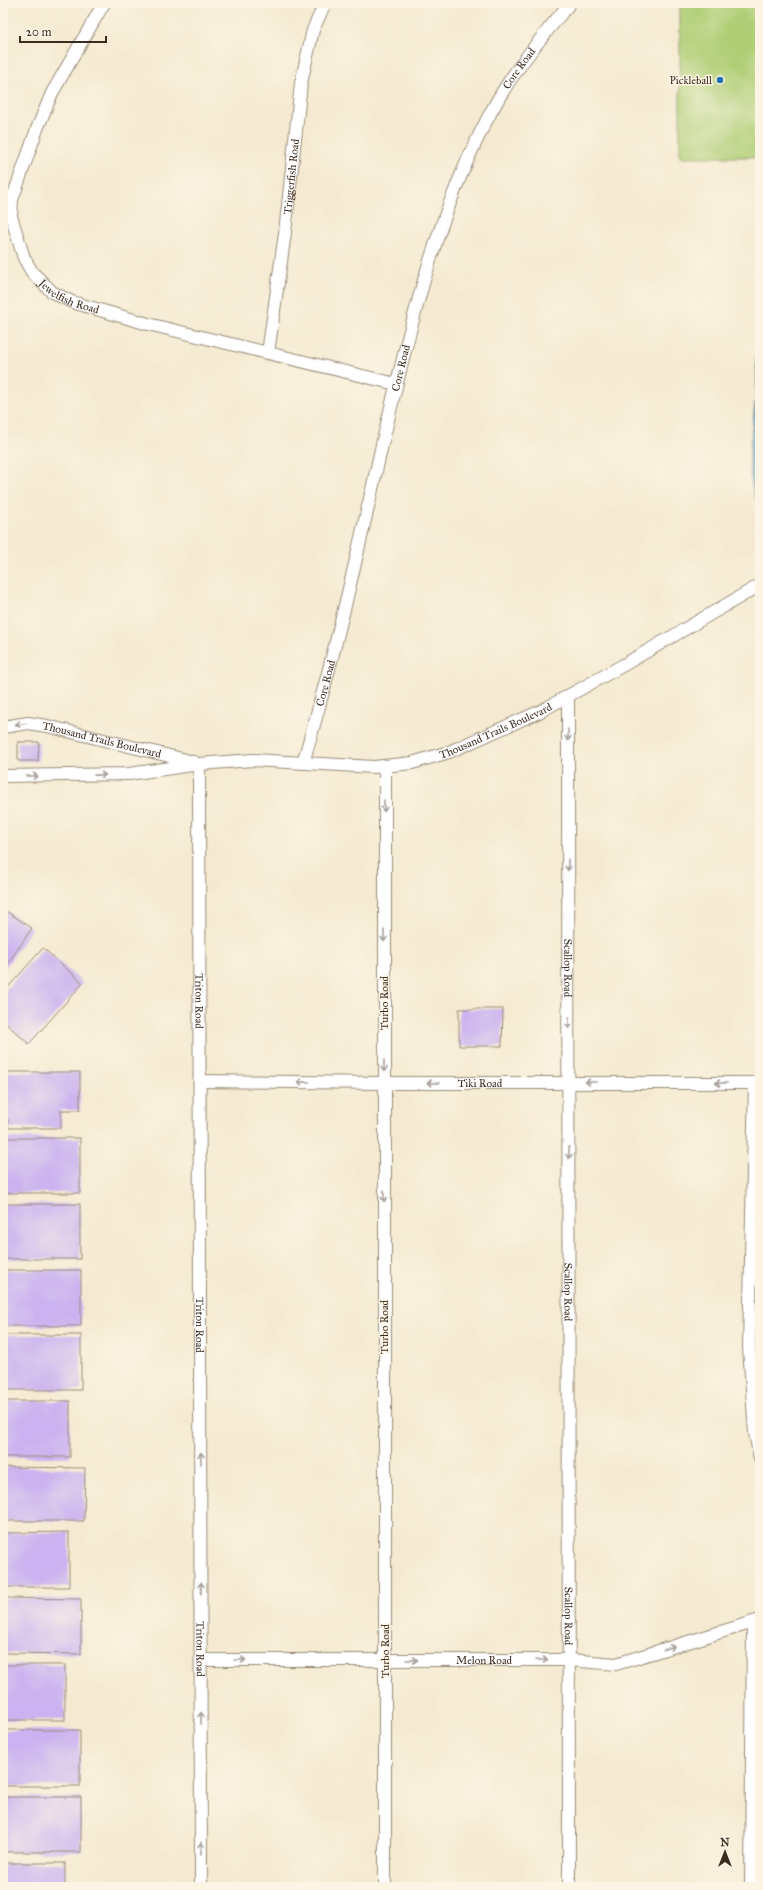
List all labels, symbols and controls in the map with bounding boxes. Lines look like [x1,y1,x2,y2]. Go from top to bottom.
scale bar [20,18,106,44]
text: 20 m [26,25,52,39]
street label: Core Road [500,45,539,92]
place label: Pickleball [670,74,712,87]
marker: Pickleball [715,75,725,85]
street label: Triggerfish Road [281,138,302,215]
street label: Jewelfish Road [35,276,101,317]
street label: Core Road [389,343,413,393]
street label: Core Road [313,658,338,708]
street label: Thousand Trails Boulevard [438,700,555,762]
street label: Thousand Trails Boulevard [41,719,163,761]
one-way arrow [15,720,28,728]
one-way arrow [564,728,572,741]
one-way arrow [93,771,106,779]
one-way arrow [25,772,38,780]
one-way arrow [380,799,388,812]
one-way arrow [564,858,572,871]
one-way arrow [380,929,388,942]
street label: Scallop Road [561,939,574,998]
street label: Triton Road [192,973,205,1029]
street label: Turbo Road [378,975,391,1030]
one-way arrow [565,1016,573,1029]
one-way arrow [380,1059,388,1072]
street label: Tiki Road [458,1077,503,1090]
one-way arrow [297,1078,310,1086]
one-way arrow [585,1078,598,1086]
one-way arrow [427,1079,440,1087]
one-way arrow [715,1079,728,1087]
one-way arrow [565,1146,573,1159]
one-way arrow [380,1189,388,1202]
street label: Scallop Road [561,1263,575,1322]
street label: Triton Road [193,1297,206,1353]
street label: Turbo Road [378,1299,391,1354]
one-way arrow [197,1452,205,1465]
one-way arrow [197,1582,205,1595]
street label: Scallop Road [562,1587,575,1646]
street label: Triton Road [194,1621,207,1677]
street label: Turbo Road [379,1623,392,1678]
one-way arrow [662,1644,675,1651]
street label: Melon Road [456,1654,513,1667]
one-way arrow [233,1656,246,1664]
one-way arrow [405,1656,418,1664]
one-way arrow [535,1656,548,1664]
one-way arrow [197,1712,205,1725]
north arrow [705,1832,745,1872]
text: N [720,1836,730,1849]
one-way arrow [197,1842,205,1855]

